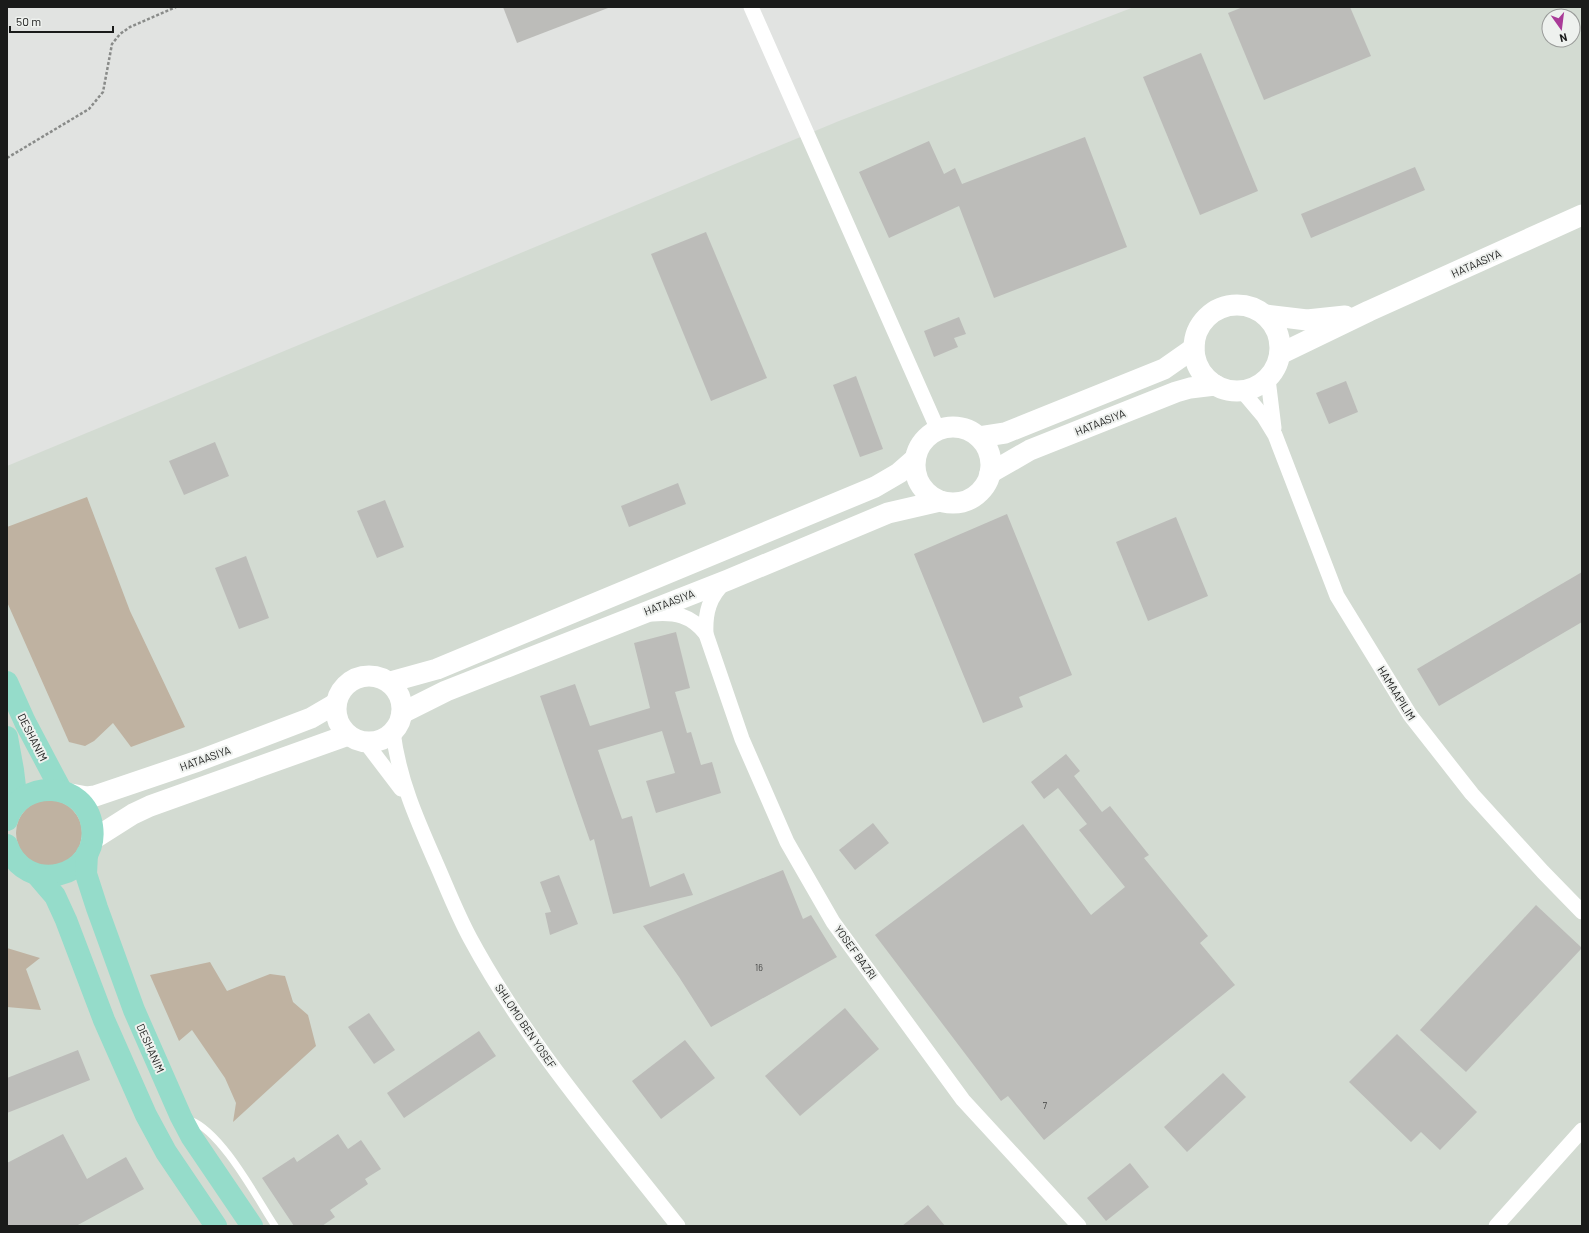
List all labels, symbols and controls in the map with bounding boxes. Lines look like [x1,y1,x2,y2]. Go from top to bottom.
scale bar [10,8,113,34]
north arrow [1541,8,1581,48]
text: 50 m [16,14,41,28]
text: N [1558,31,1569,45]
street label: HATAASIYA [1449,246,1503,280]
street label: HATAASIYA [1073,406,1127,438]
street label: HATAASIYA [642,586,696,618]
street label: HAMAAPILIM [1375,663,1419,723]
street label: DESHANIM [15,711,51,763]
street label: HATAASIYA [178,743,232,773]
street label: YOSEF BAZRI [832,922,880,982]
house number: 16 [755,962,763,973]
street label: SHLOMO BEN YOSEF [493,981,559,1071]
street label: DESHANIM [134,1022,168,1074]
house number: 7 [1043,1100,1048,1111]

